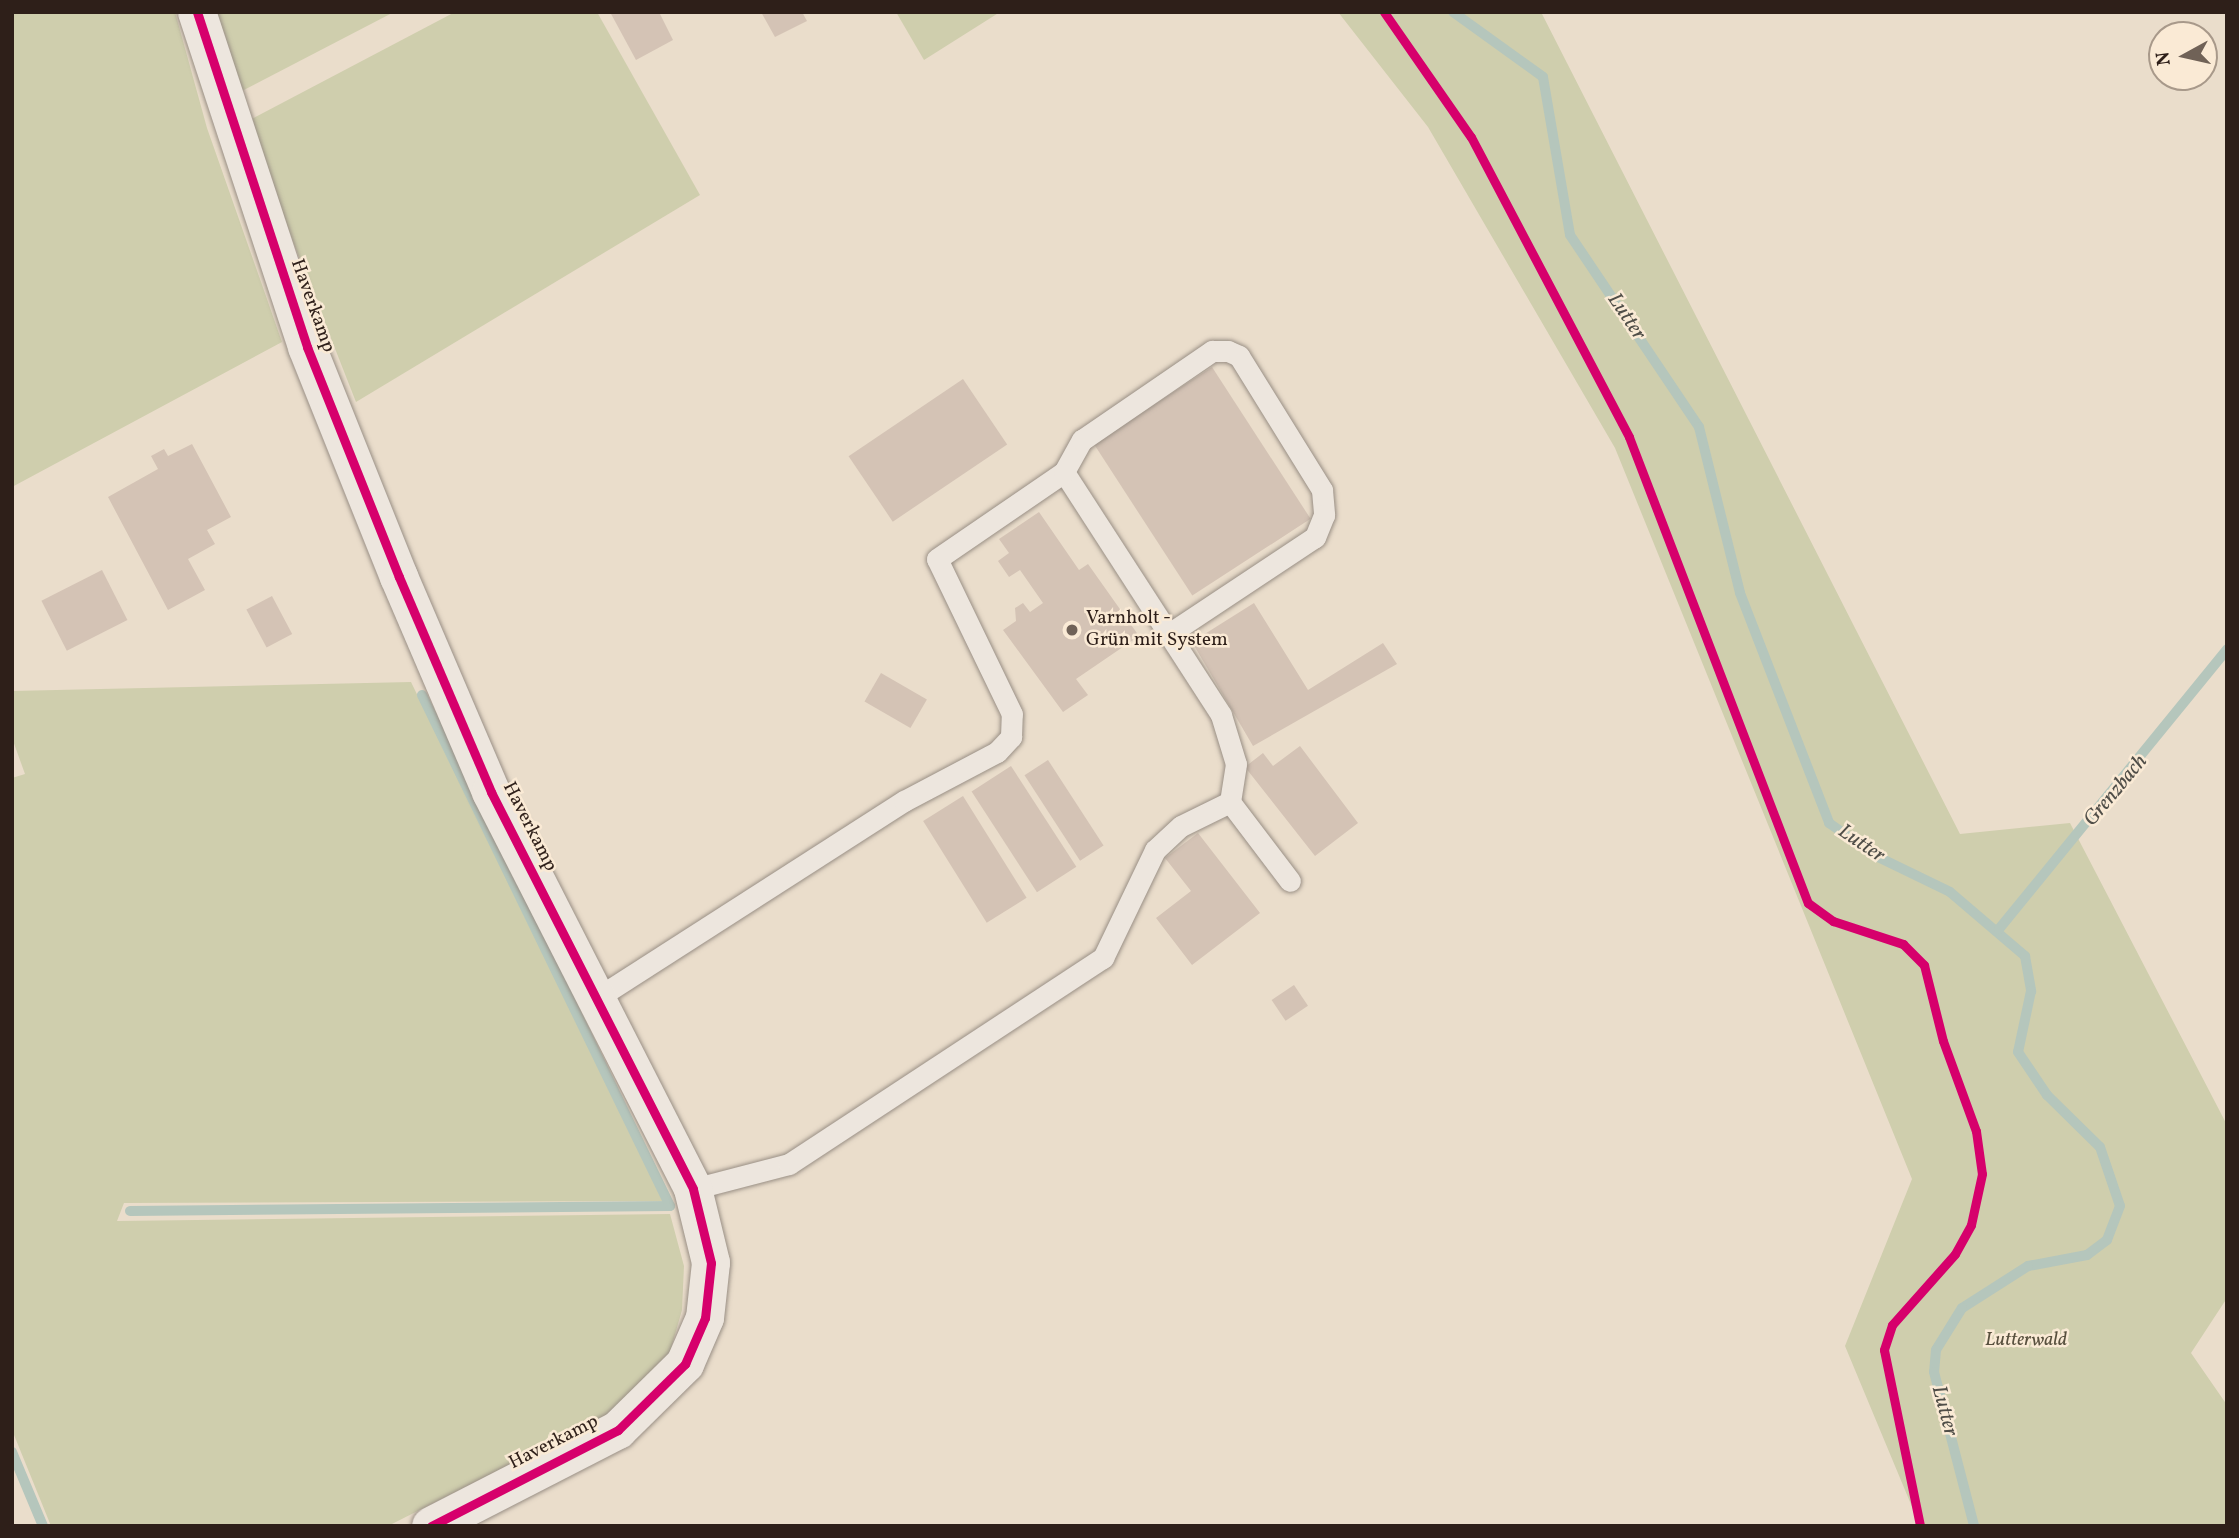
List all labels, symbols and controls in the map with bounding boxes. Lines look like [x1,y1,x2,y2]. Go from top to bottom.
north arrow [2148,21,2218,91]
text: N [2150,50,2178,67]
street label: Haverkamp [285,256,339,356]
water label: Lutter [1601,289,1651,345]
place label: Varnholt - Grün mit System [1086,608,1228,652]
marker: Varnholt - Grün mit System [1064,622,1080,638]
water label: Grenzbach [2079,750,2153,832]
street label: Haverkamp [497,778,561,876]
water label: Lutter [1833,819,1889,869]
park label: Lutterwald [1985,1330,2067,1352]
water label: Lutter [1925,1383,1963,1439]
street label: Haverkamp [505,1411,603,1475]

